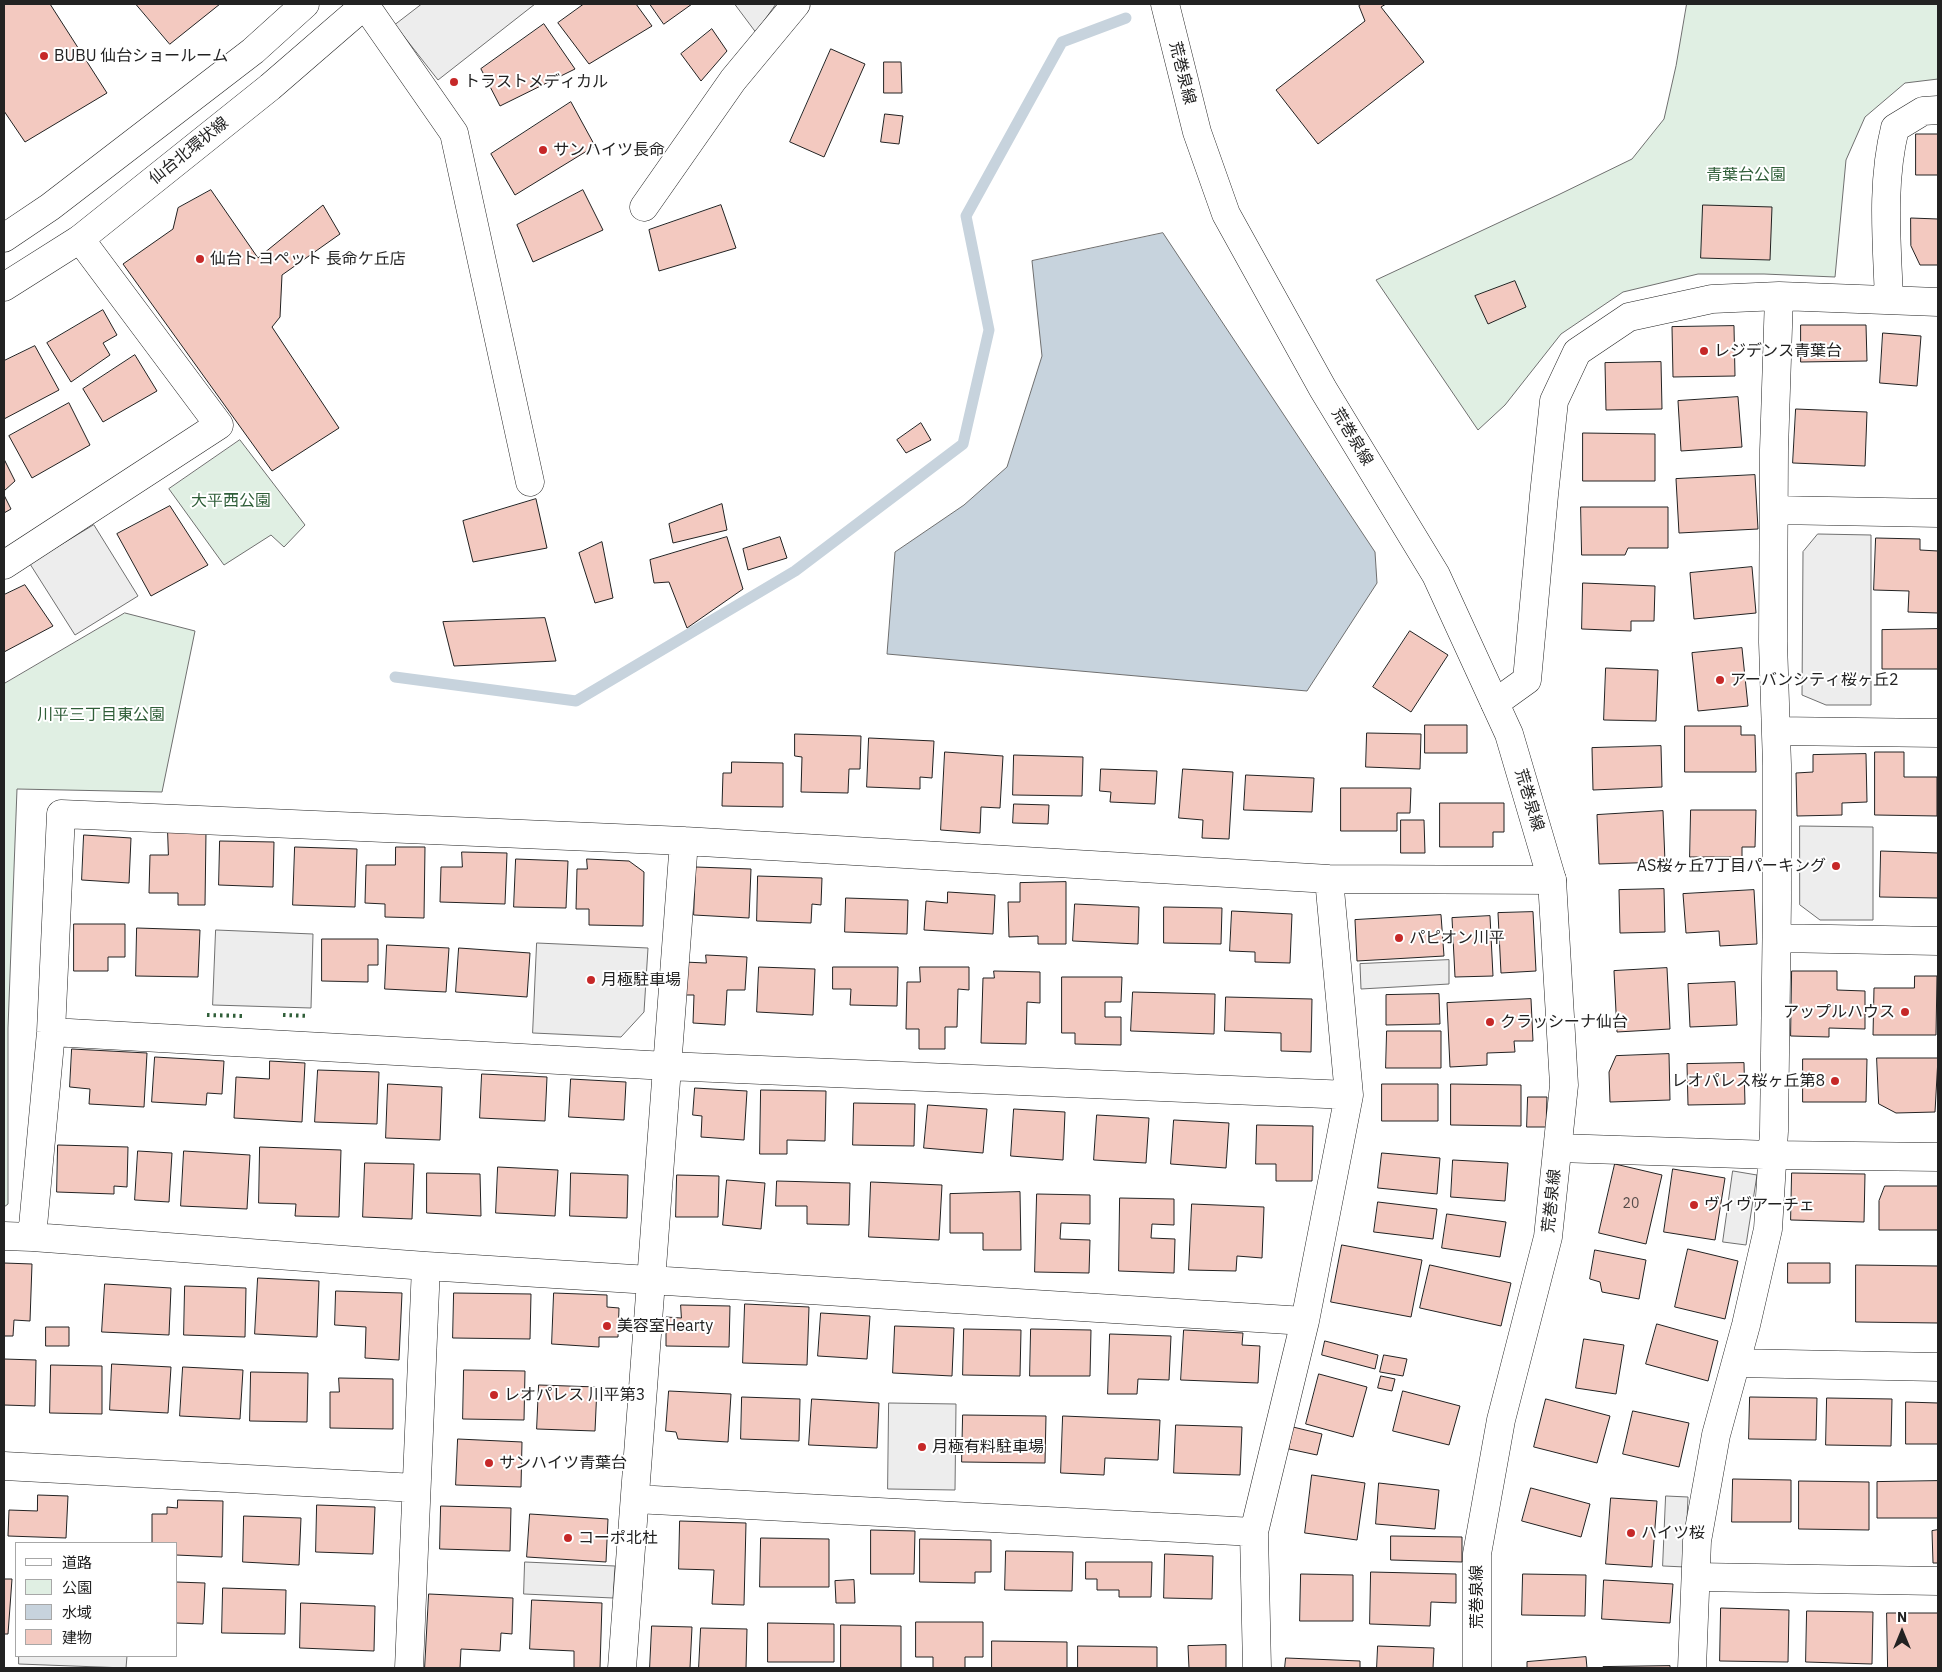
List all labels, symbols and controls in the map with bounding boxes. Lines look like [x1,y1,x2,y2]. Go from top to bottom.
street label: 荒巻泉線 [1165,40,1199,106]
place label: BUBU 仙台ショールーム [54,46,228,66]
marker: BUBU 仙台ショールーム [38,50,50,62]
place label: トラストメディカル [464,72,608,92]
marker: トラストメディカル [448,76,460,88]
street label: 仙台北環状線 [146,113,232,189]
place label: サンハイツ長命 [553,140,665,160]
marker: サンハイツ長命 [537,144,549,156]
park label: 青葉台公園 [1706,165,1786,185]
place label: 仙台トヨペット 長命ケ丘店 [210,249,406,269]
marker: 仙台トヨペット 長命ケ丘店 [194,253,206,265]
place label: レジデンス青葉台 [1714,341,1842,361]
marker: レジデンス青葉台 [1698,345,1710,357]
street label: 荒巻泉線 [1327,405,1377,469]
park label: 大平西公園 [191,491,271,511]
place label: アーバンシティ桜ヶ丘2 [1730,670,1899,690]
marker: アーバンシティ桜ヶ丘2 [1714,674,1726,686]
park label: 川平三丁目東公園 [37,705,165,725]
street label: 荒巻泉線 [1510,767,1548,833]
place label: AS桜ヶ丘7丁目パーキング [1637,856,1826,876]
marker: AS桜ヶ丘7丁目パーキング [1830,860,1842,872]
place label: パピオン川平 [1409,928,1505,948]
marker: パピオン川平 [1393,932,1405,944]
place label: 月極駐車場 [601,970,681,990]
marker: 月極駐車場 [585,974,597,986]
place label: アップルハウス [1783,1002,1895,1022]
marker: アップルハウス [1899,1006,1911,1018]
place label: クラッシーナ仙台 [1500,1012,1628,1032]
marker: クラッシーナ仙台 [1484,1016,1496,1028]
place label: レオパレス桜ヶ丘第8 [1671,1071,1825,1091]
marker: レオパレス桜ヶ丘第8 [1829,1075,1841,1087]
street label: 荒巻泉線 [1539,1168,1565,1234]
place label: ヴィヴアーチェ [1704,1195,1815,1215]
house number: 20 [1623,1196,1639,1212]
marker: ヴィヴアーチェ [1688,1199,1700,1211]
place label: 美容室Hearty [617,1316,713,1336]
marker: 美容室Hearty [601,1320,613,1332]
place label: レオパレス 川平第3 [504,1385,645,1405]
marker: レオパレス 川平第3 [488,1389,500,1401]
place label: 月極有料駐車場 [932,1437,1044,1457]
marker: 月極有料駐車場 [916,1441,928,1453]
place label: サンハイツ青葉台 [499,1453,627,1473]
marker: サンハイツ青葉台 [483,1457,495,1469]
place label: ハイツ桜 [1641,1523,1705,1543]
marker: ハイツ桜 [1625,1527,1637,1539]
place label: コーポ北杜 [578,1528,658,1548]
marker: コーポ北杜 [562,1532,574,1544]
legend [15,1542,178,1657]
text: 道路 [62,1553,92,1572]
street label: 荒巻泉線 [1467,1565,1487,1629]
text: 公園 [62,1578,92,1597]
text: 水域 [62,1603,92,1622]
north arrow [1877,1607,1927,1657]
text: N [1897,1608,1907,1626]
text: 建物 [62,1628,92,1647]

